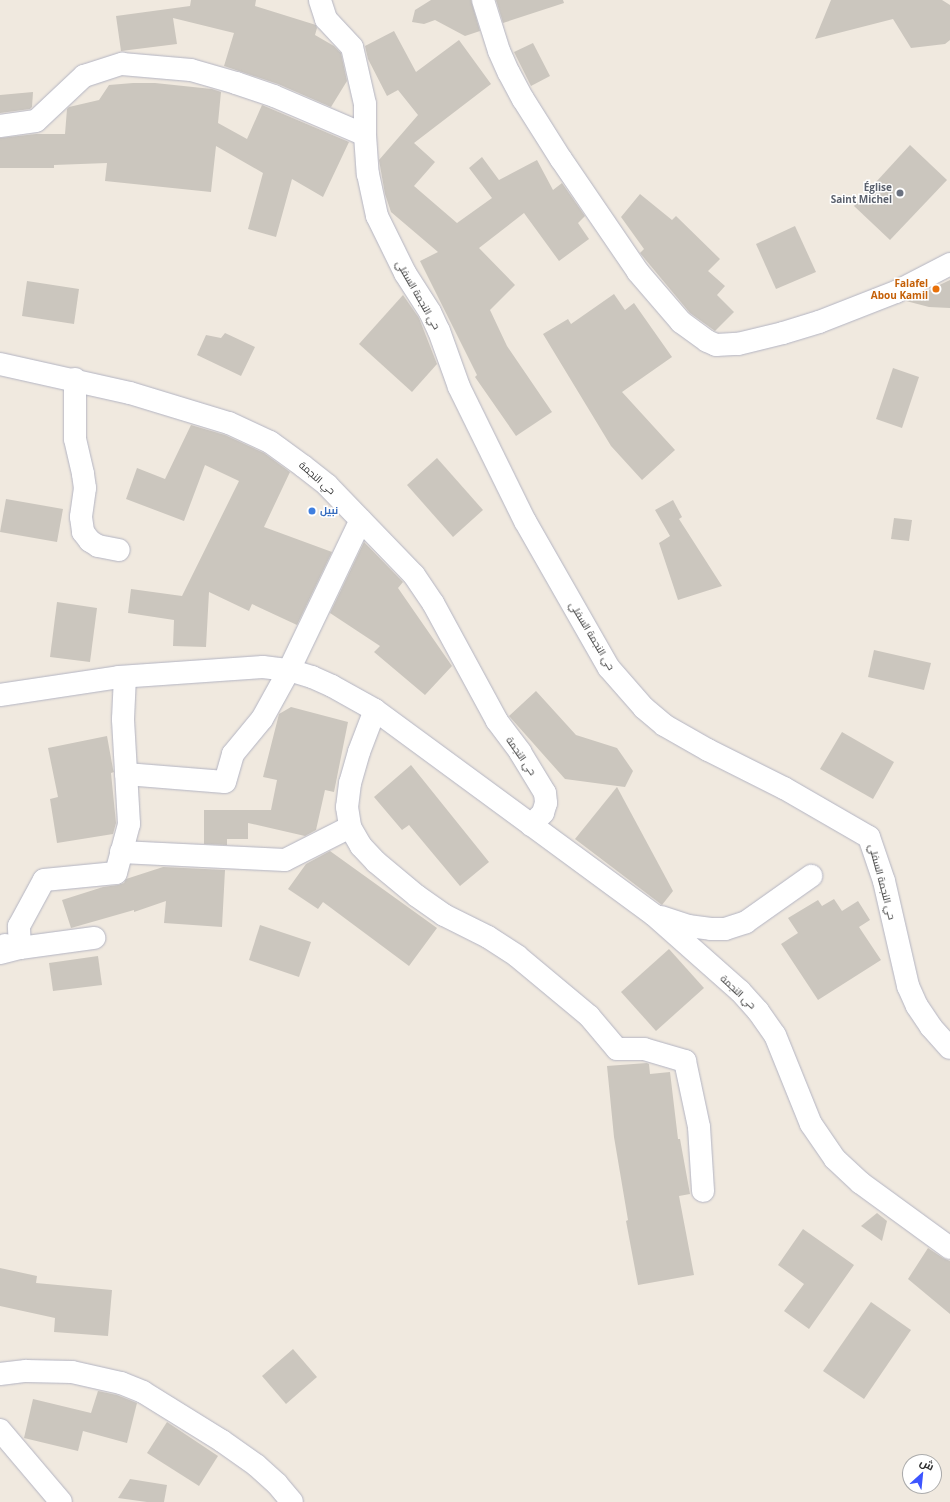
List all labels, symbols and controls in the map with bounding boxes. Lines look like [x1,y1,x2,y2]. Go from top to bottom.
place label: Église Saint Michel [831,181,892,204]
marker: Église Saint Michel [895,188,905,198]
street label: حي النجمة السفلي [393,258,443,332]
place label: Falafel Abou Kamil [871,277,928,300]
marker: Falafel Abou Kamil [931,284,941,294]
street label: حي النجمة [296,459,338,497]
place label: نبيل [320,505,338,517]
marker: نبيل [307,506,317,516]
street label: حي النجمة السفلي [567,600,617,672]
street label: حي النجمة [503,735,539,777]
street label: حي النجمة السفلي [866,843,898,921]
street label: حي النجمة [718,973,758,1011]
north arrow [902,1454,942,1494]
text: ش [918,1454,937,1474]

